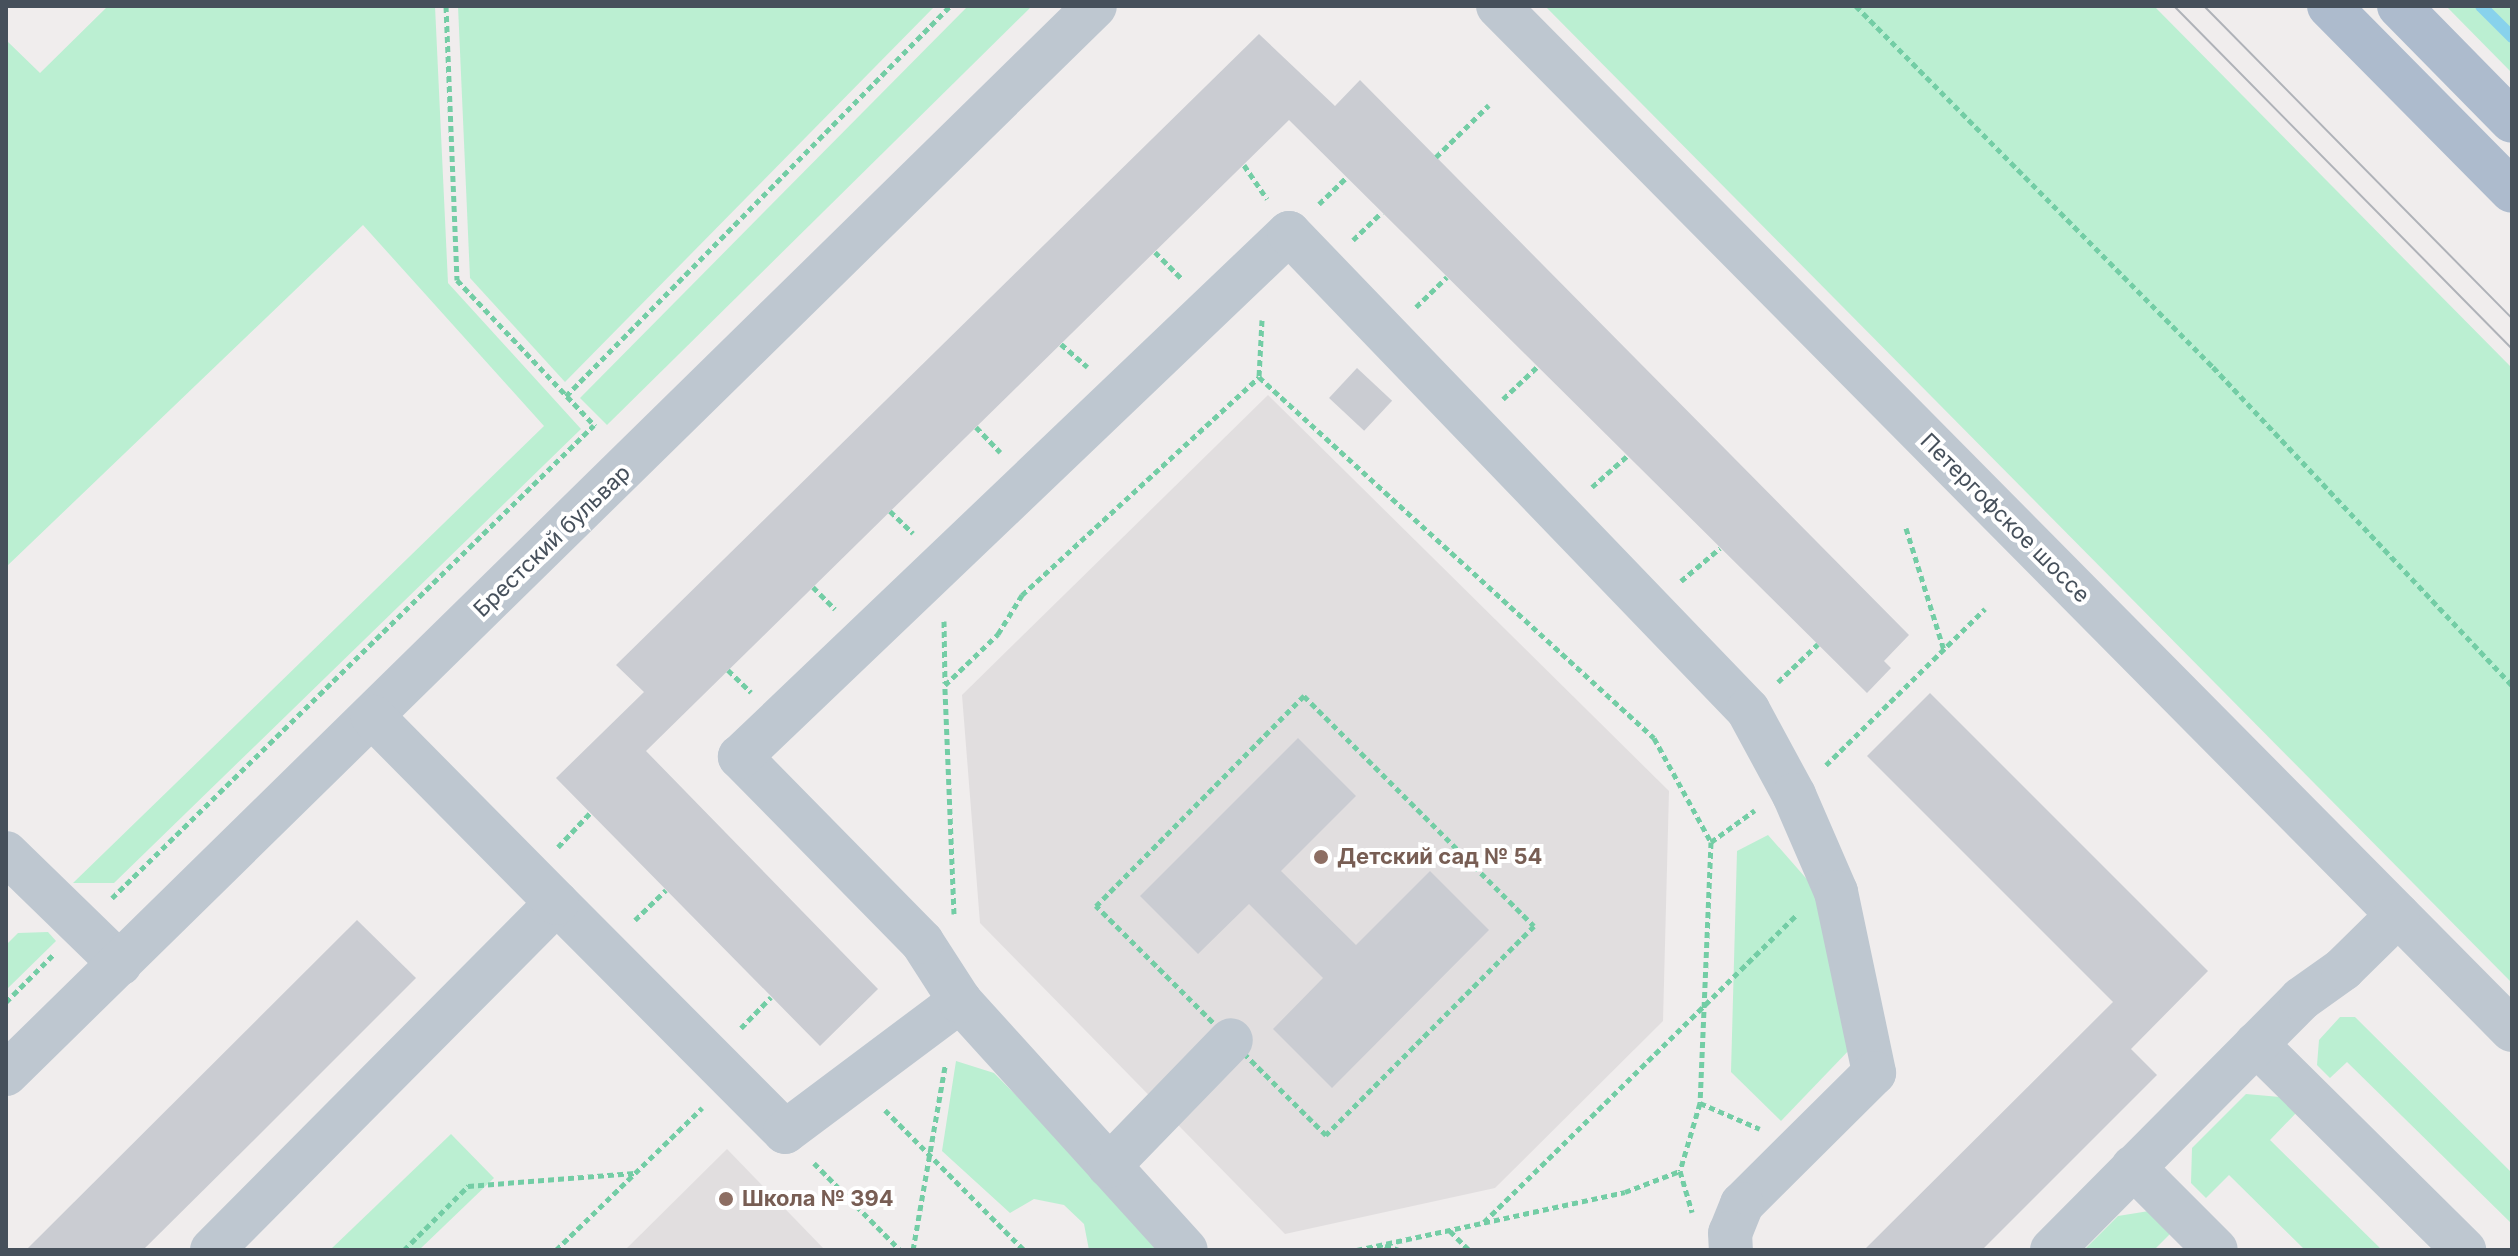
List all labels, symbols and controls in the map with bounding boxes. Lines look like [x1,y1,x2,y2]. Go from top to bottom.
street label: Петергофское шоссе [1915,428,2095,608]
street label: Брестский бульвар [468,460,636,622]
place label: Детский сад № 54 [1337,844,1542,870]
marker: Детский сад № 54 [1312,848,1330,866]
place label: Школа № 394 [742,1186,894,1212]
marker: Школа № 394 [717,1190,735,1208]

